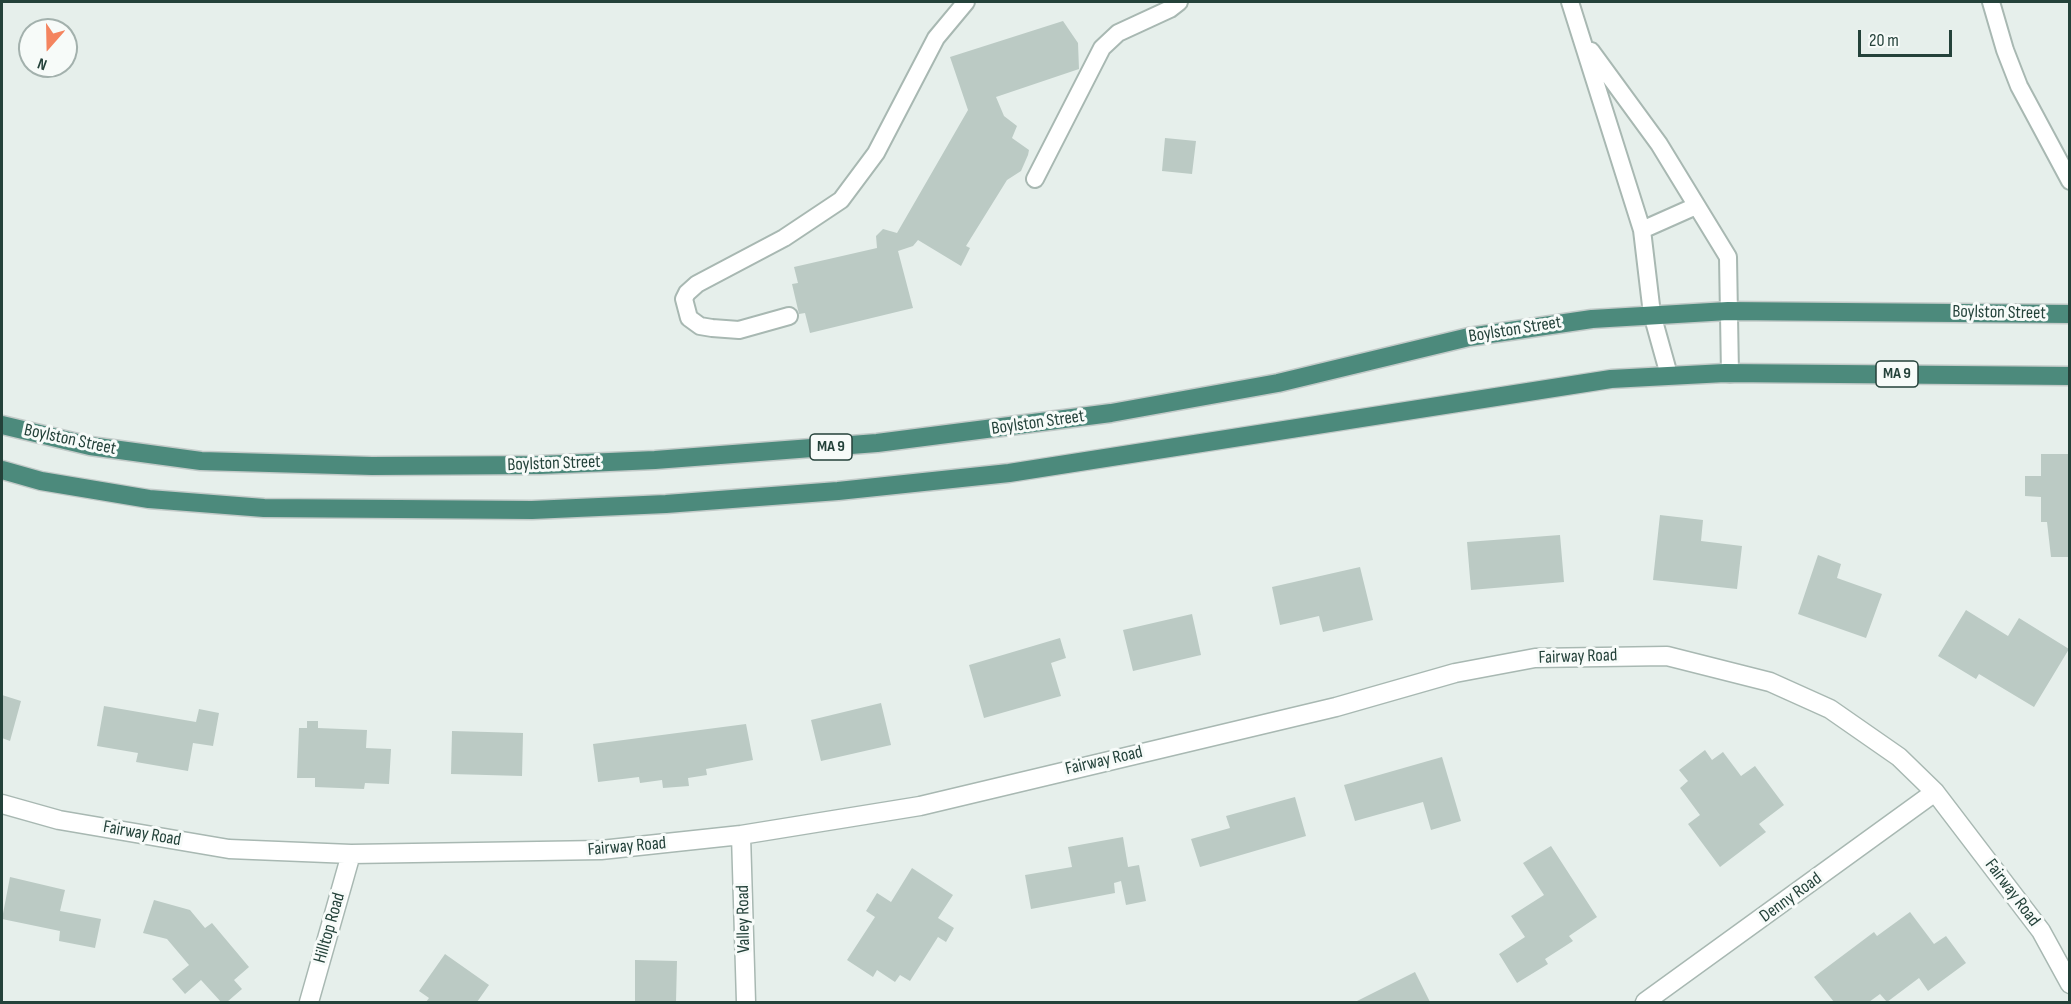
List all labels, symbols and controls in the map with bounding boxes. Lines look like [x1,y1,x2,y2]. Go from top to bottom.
north arrow [18,18,78,78]
scale bar [1861,18,1956,56]
text: 20 m [1869,30,1899,51]
text: N [35,53,50,74]
street label: Boylston Street [1952,301,2046,325]
street label: Boylston Street [1467,312,1563,348]
road number: MA 9 [1876,361,1918,387]
street label: Boylston Street [990,406,1086,440]
street label: Boylston Street [22,420,118,460]
road number: MA 9 [810,434,852,460]
street label: Boylston Street [507,452,601,476]
street label: Fairway Road [1538,645,1618,669]
street label: Fairway Road [1063,742,1145,780]
street label: Fairway Road [101,817,183,851]
street label: Fairway Road [587,833,667,861]
street label: Fairway Road [1980,855,2044,931]
street label: Denny Road [1756,868,1826,928]
street label: Valley Road [733,885,755,953]
street label: Hilltop Road [310,890,350,966]

